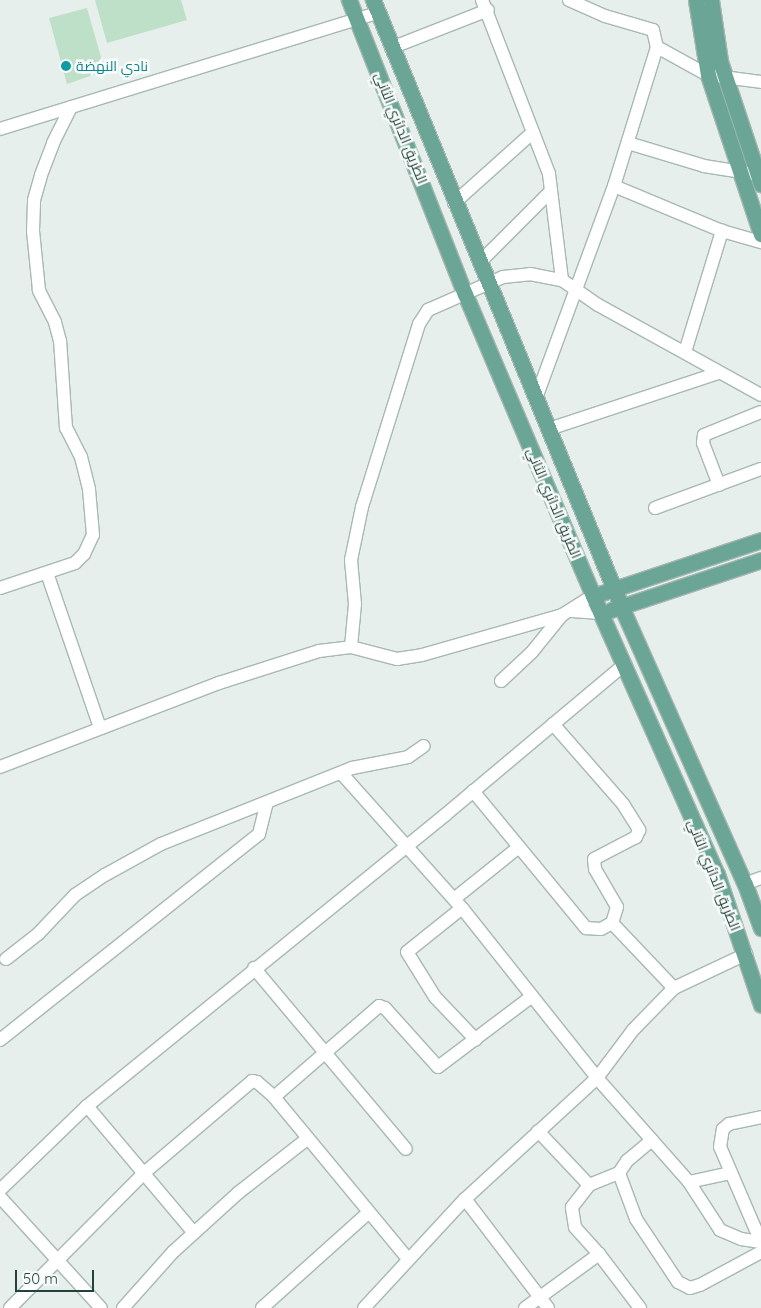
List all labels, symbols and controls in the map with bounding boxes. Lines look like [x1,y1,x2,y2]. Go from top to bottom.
place label: نادي النهضة [76,58,148,74]
marker: نادي النهضة [60,60,72,72]
street label: الطريق الدائري الثاني [371,70,431,186]
street label: الطريق الدائري الثاني [523,445,585,561]
street label: الطريق الدائري الثاني [684,817,744,933]
scale bar [18,1260,96,1292]
text: 50 m [23,1269,58,1288]

